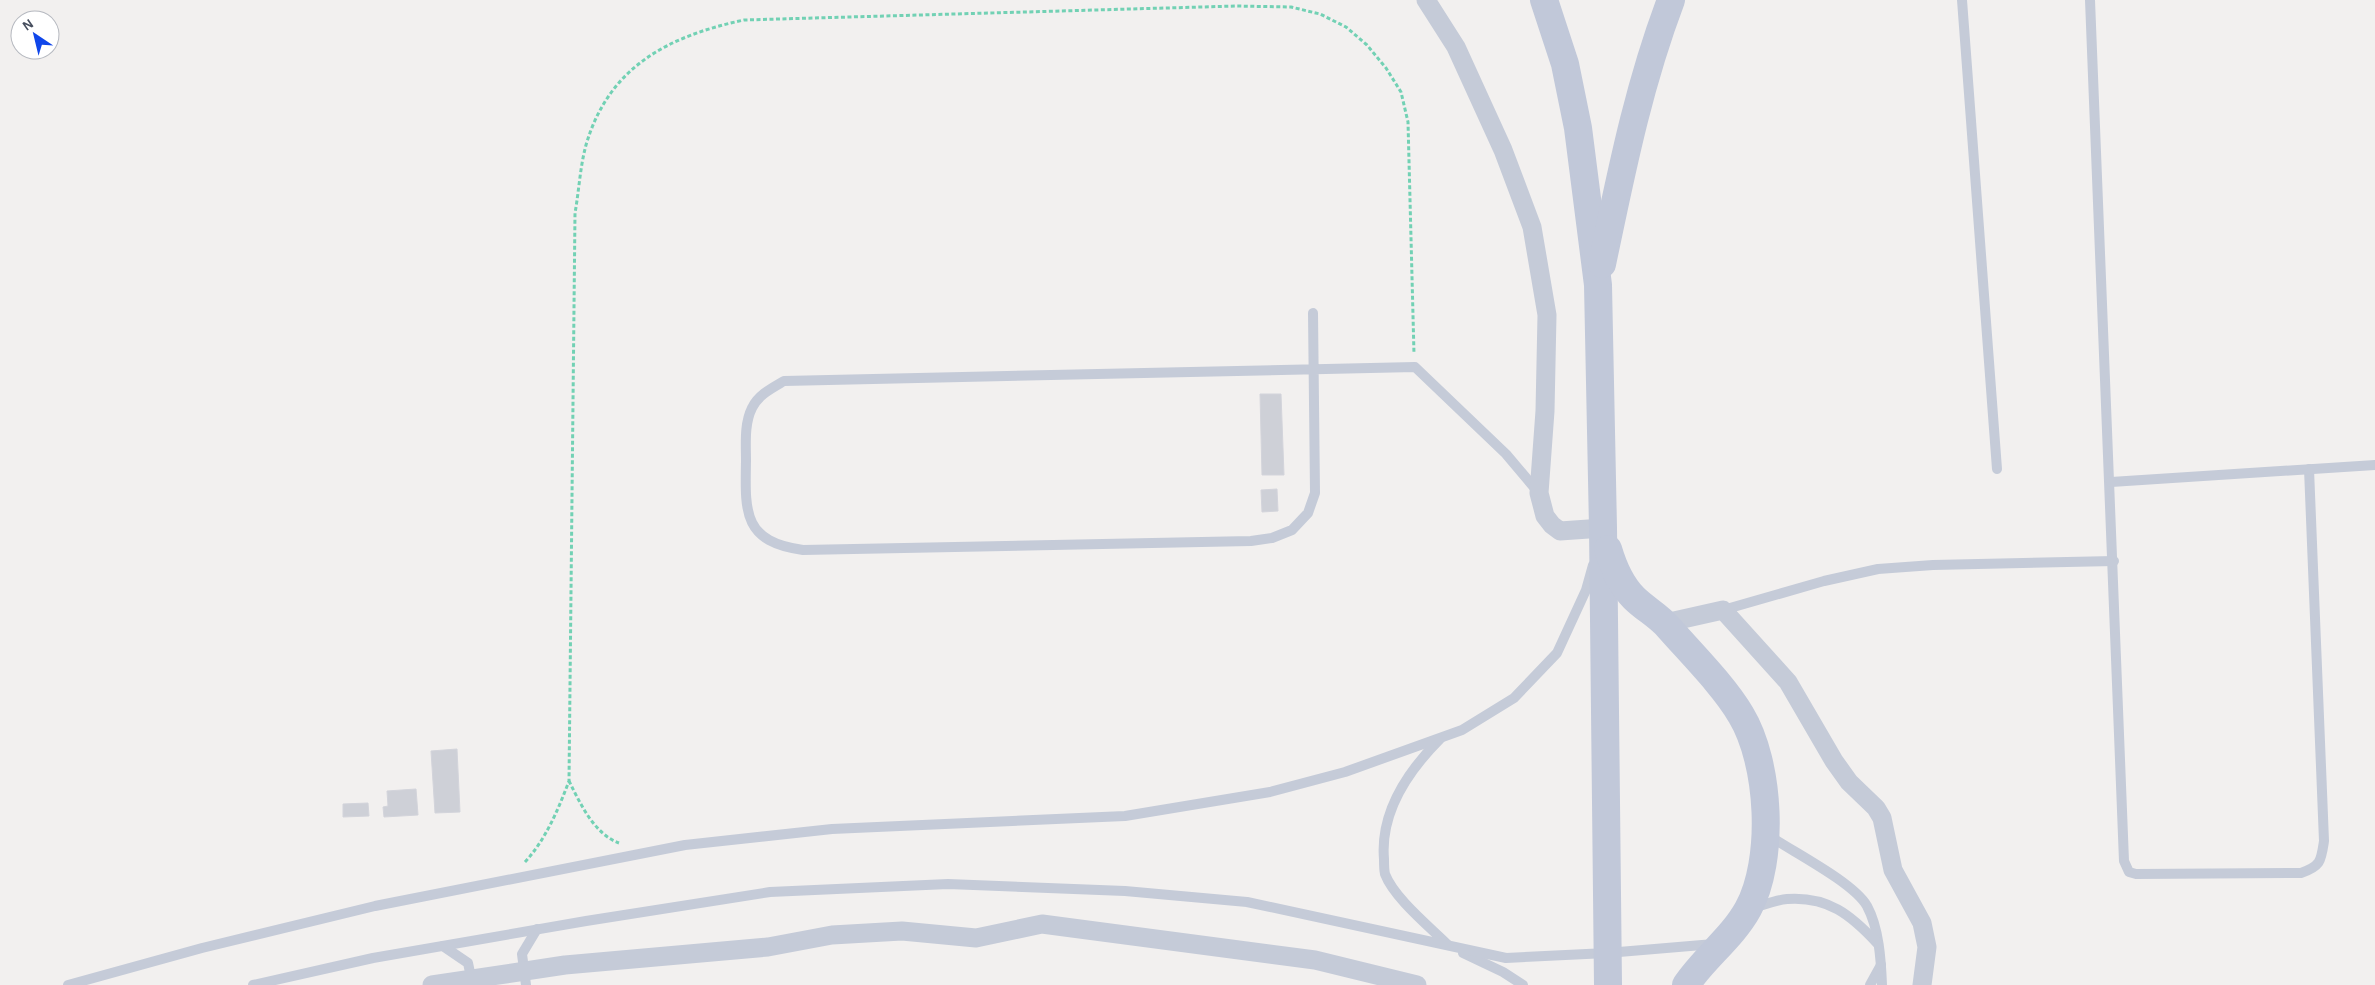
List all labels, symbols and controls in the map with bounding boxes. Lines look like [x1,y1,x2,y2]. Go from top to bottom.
north arrow [10,10,60,60]
text: N [20,17,36,34]

